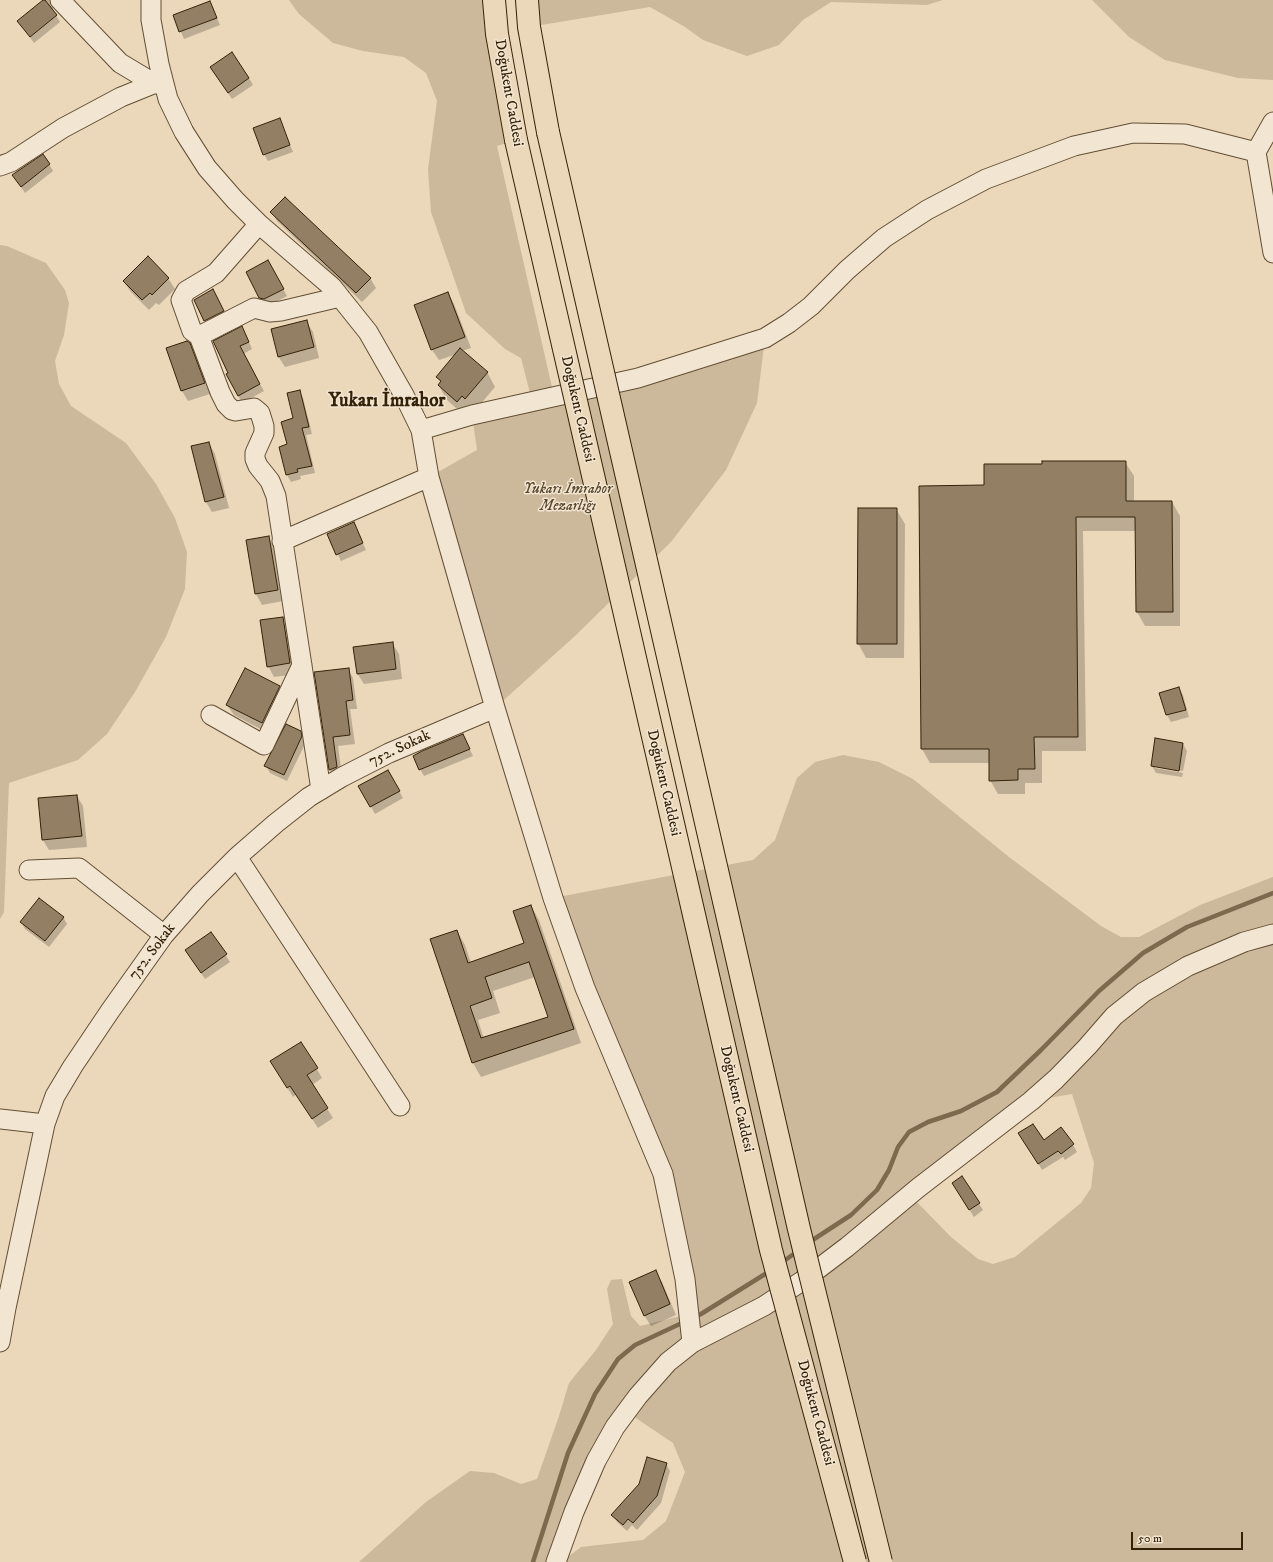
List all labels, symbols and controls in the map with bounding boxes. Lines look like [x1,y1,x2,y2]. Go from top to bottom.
street label: Doğukent Caddesi [490,38,526,148]
street label: Doğukent Caddesi [556,354,598,464]
district label: Yukarı İmrahor [329,391,445,413]
park label: Yukarı İmrahor Mezarlığı [524,481,612,516]
street label: 752. Sokak [366,727,434,771]
street label: Doğukent Caddesi [642,728,684,838]
street label: 752. Sokak [126,920,180,984]
street label: Doğukent Caddesi [715,1044,757,1154]
street label: Doğukent Caddesi [792,1358,838,1468]
scale bar [1133,1524,1245,1550]
text: 50 m [1138,1531,1162,1546]

